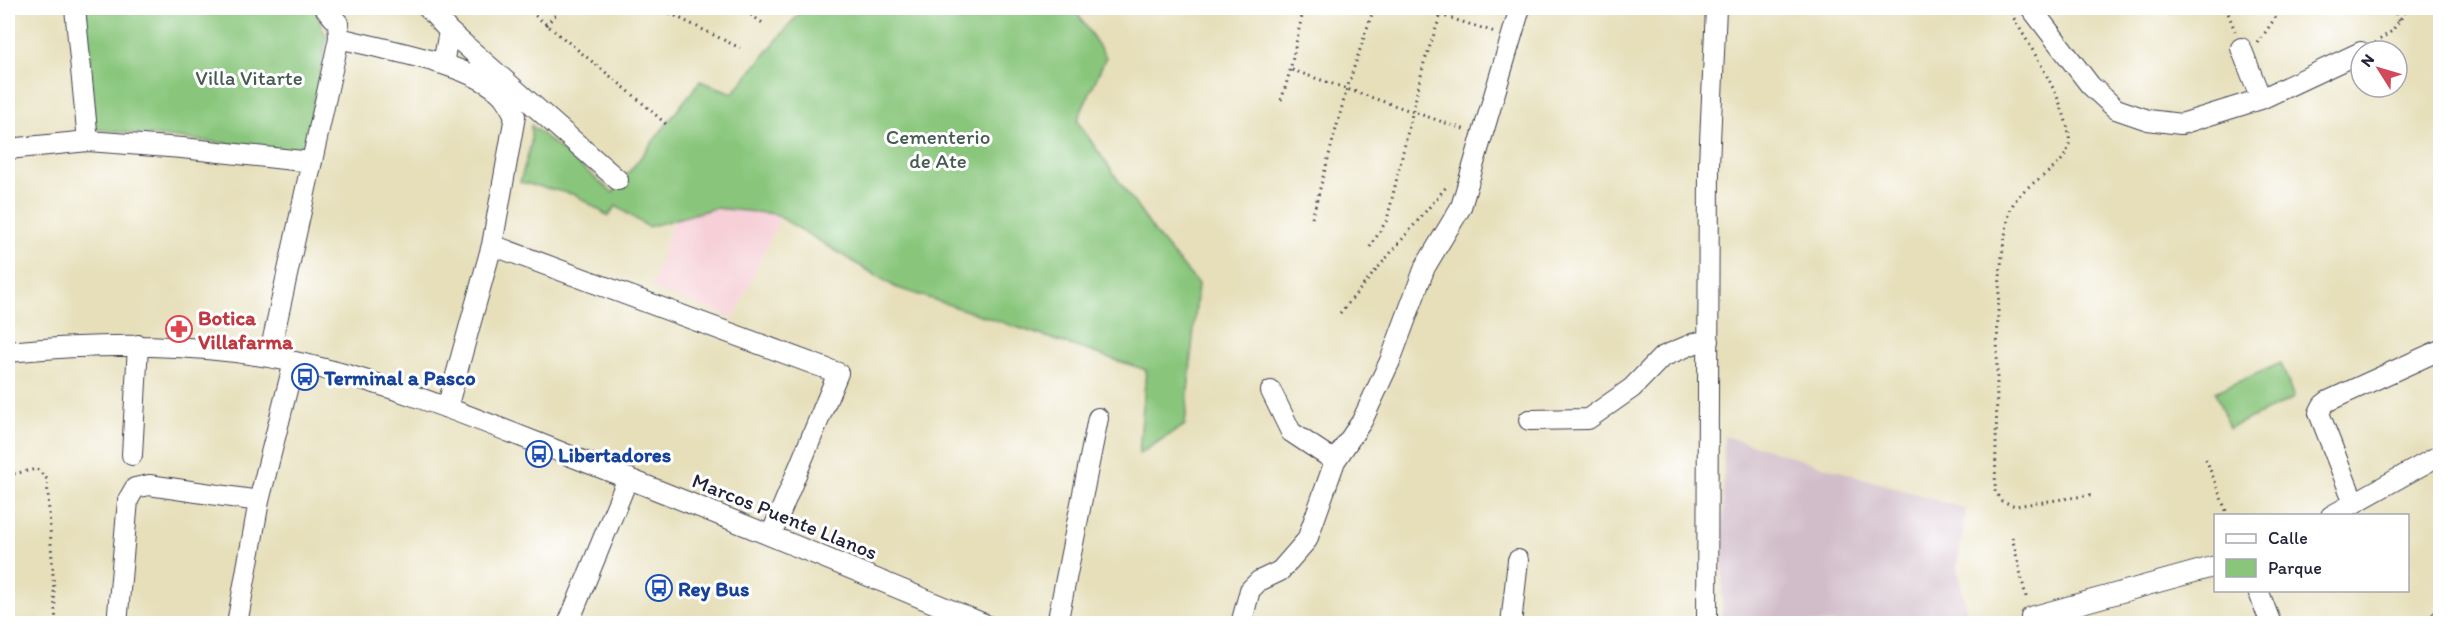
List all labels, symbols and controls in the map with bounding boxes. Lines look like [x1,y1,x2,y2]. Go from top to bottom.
north arrow [2349,39,2409,99]
text: N [2357,50,2378,70]
park label: Villa Vitarte [195,65,303,90]
park label: Cementerio de Ate [886,124,990,173]
place label: Botica Villafarma [198,305,294,354]
pharmacy icon: Botica Villafarma [164,314,194,344]
bus stop icon: Terminal a Pasco [290,362,320,392]
place label: Terminal a Pasco [323,365,476,390]
bus stop icon: Libertadores [524,439,554,469]
place label: Libertadores [558,442,671,467]
street label: Marcos Puente Llanos [689,467,881,565]
legend [2214,514,2409,592]
text: Calle [2268,527,2308,549]
text: Parque [2268,557,2322,579]
bus stop icon: Rey Bus [644,573,674,603]
place label: Rey Bus [678,576,749,602]

